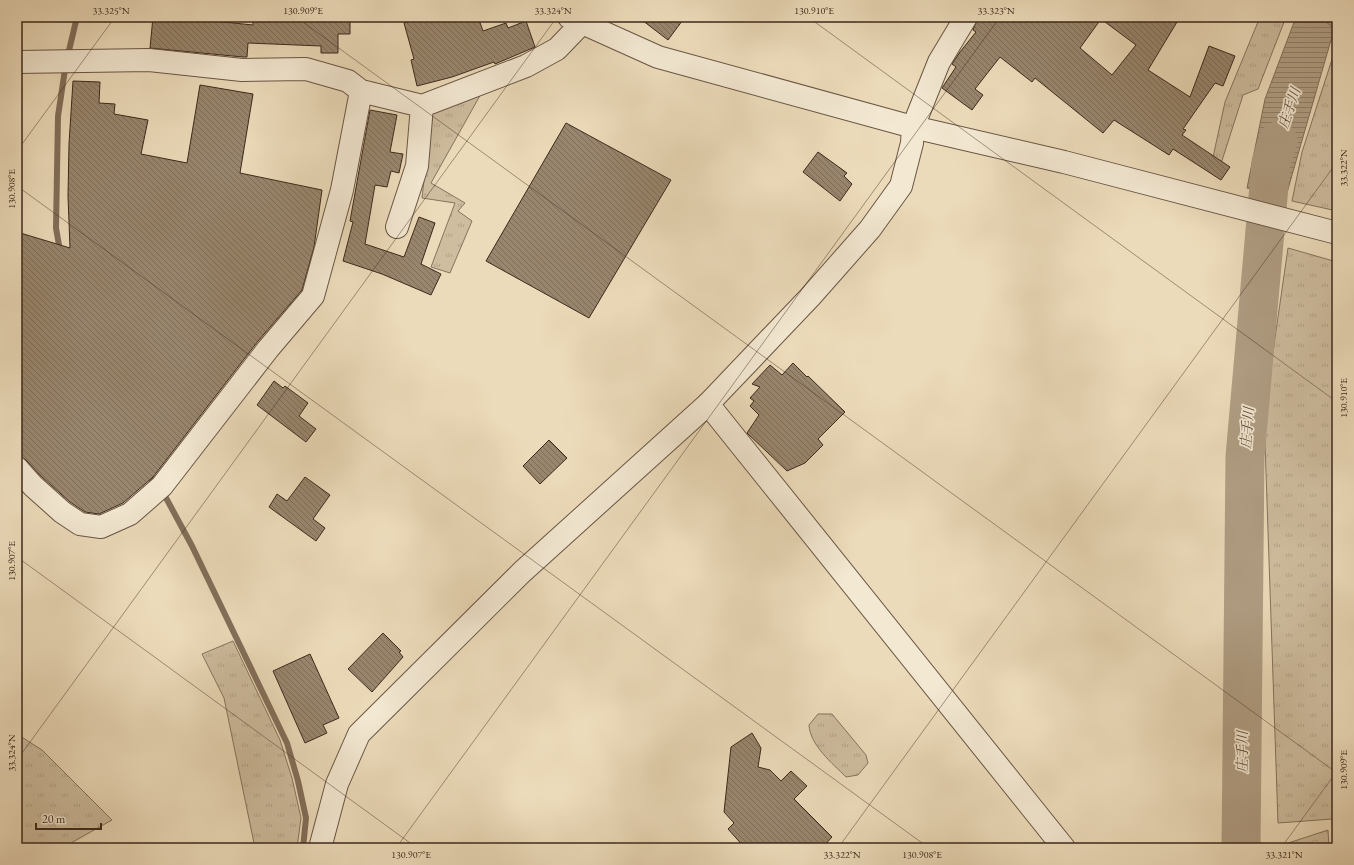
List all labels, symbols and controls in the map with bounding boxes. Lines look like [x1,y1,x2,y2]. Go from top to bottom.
text: 33.325°N [92,4,130,17]
text: 130.909°E [283,4,323,17]
text: 33.324°N [534,4,572,17]
text: 130.910°E [794,4,834,17]
text: 33.323°N [977,4,1015,17]
water label: 庄手川 [1274,83,1305,131]
text: 33.322°N [1337,149,1350,187]
text: 130.908°E [5,169,18,209]
text: 130.910°E [1337,378,1350,418]
water label: 庄手川 [1236,404,1258,450]
text: 130.907°E [5,541,18,581]
water label: 庄手川 [1233,729,1251,773]
text: 33.324°N [5,734,18,772]
text: 130.909°E [1337,750,1350,790]
scale bar [36,805,101,831]
text: 20 m [42,811,66,827]
text: 130.907°E [391,848,431,861]
text: 33.322°N [823,848,861,861]
text: 130.908°E [902,848,942,861]
text: 33.321°N [1265,848,1303,861]

